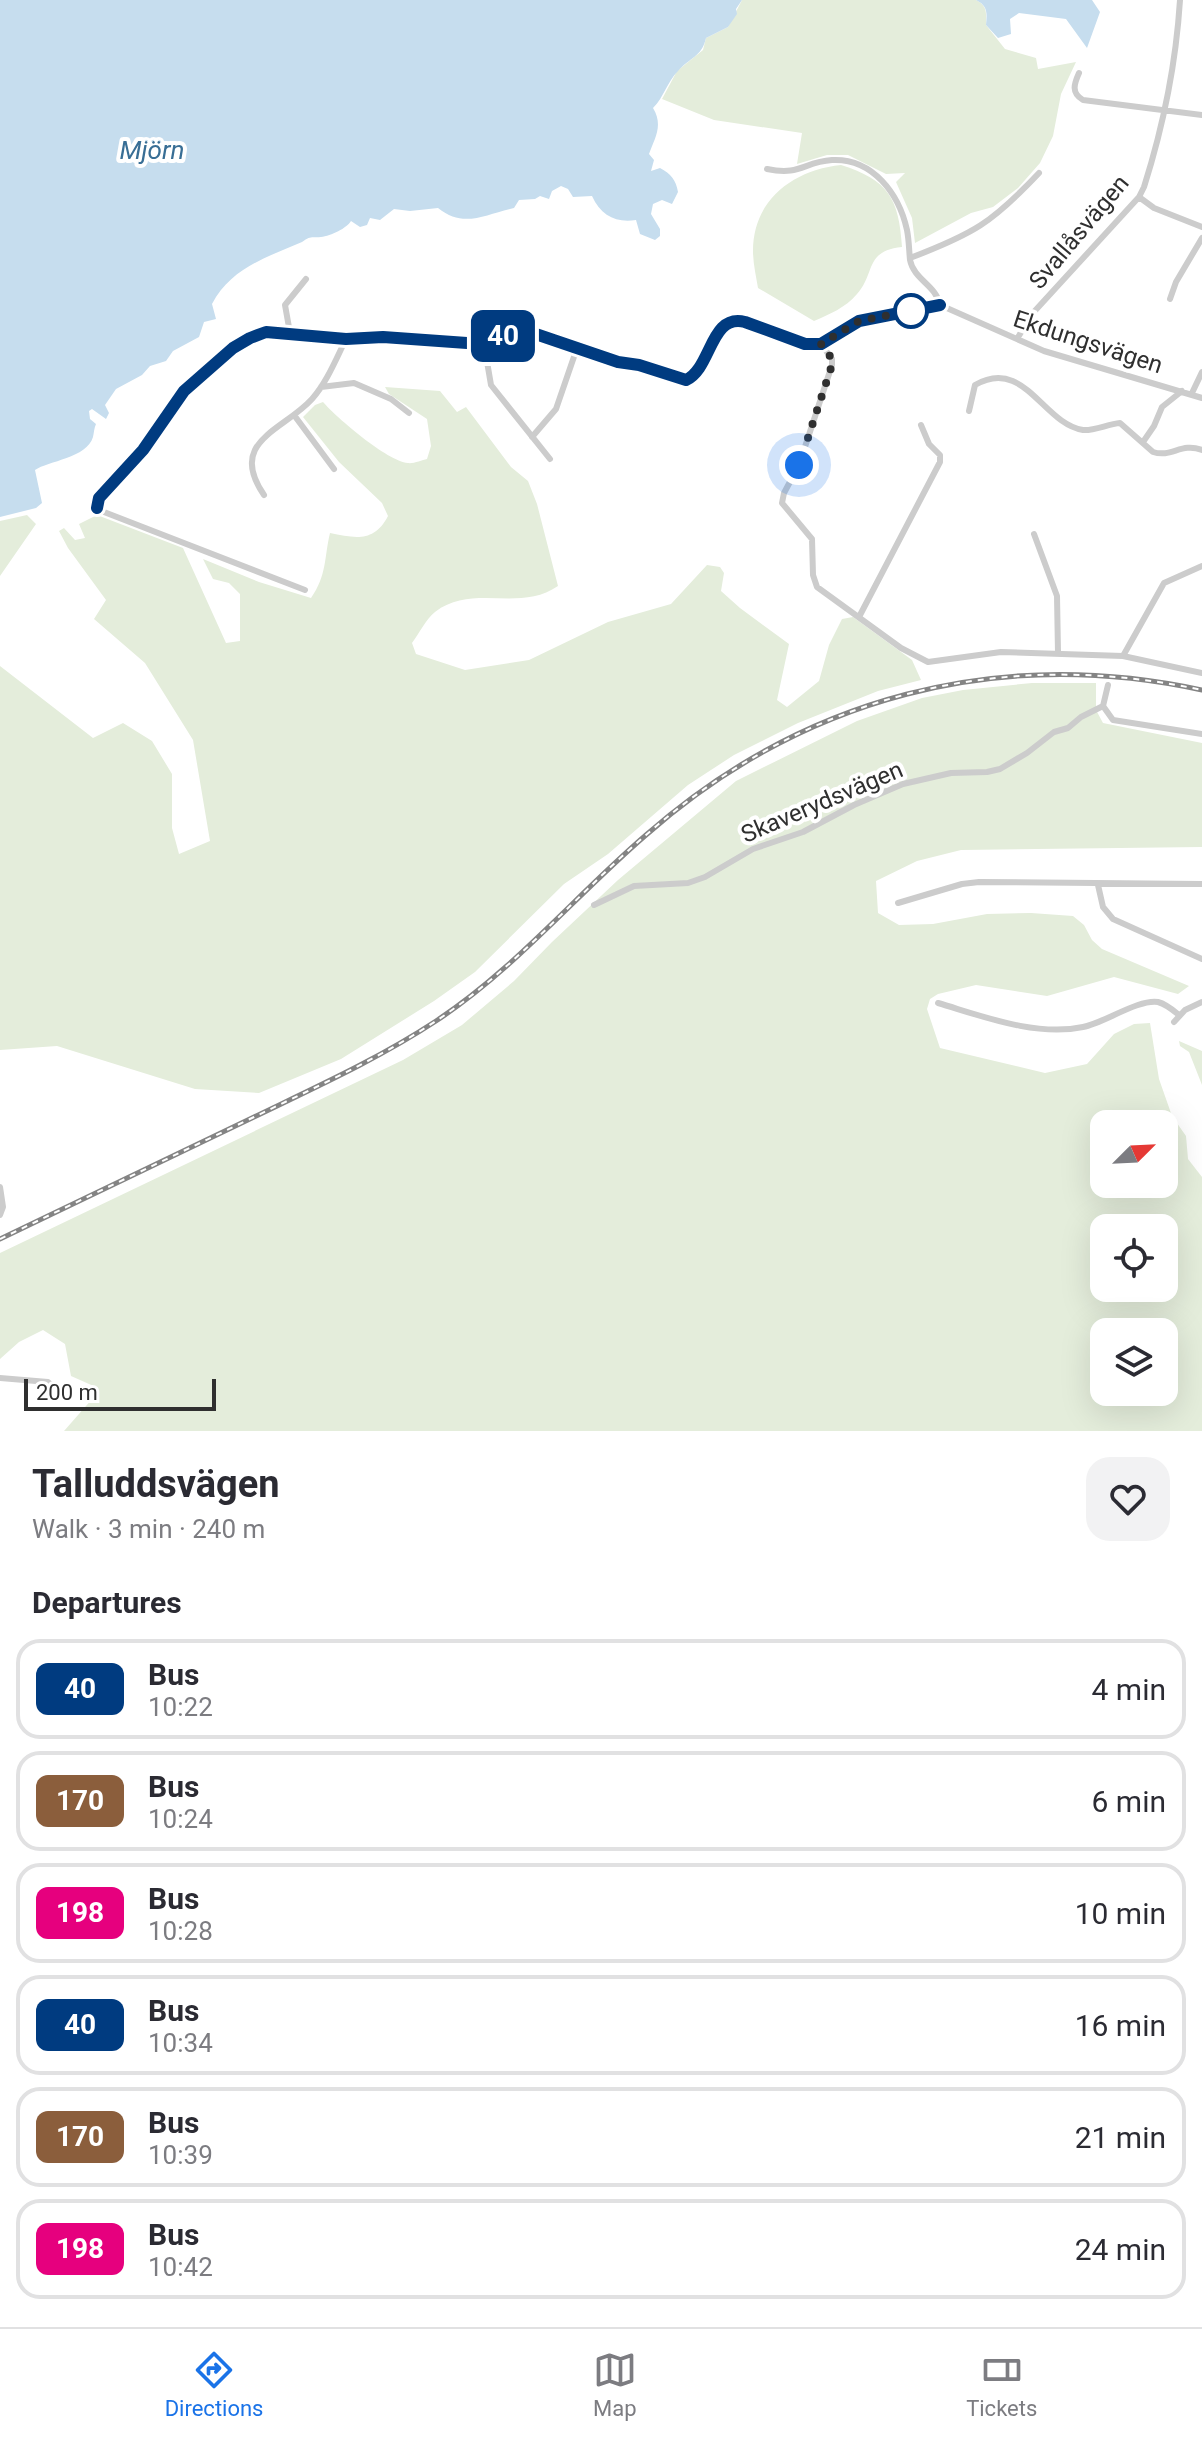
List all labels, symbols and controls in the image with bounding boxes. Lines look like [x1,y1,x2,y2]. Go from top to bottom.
water label: Mjörn [120,135,184,165]
street label: Svallåsvägen [1023,169,1135,295]
unlabelled marker [894,294,928,328]
street label: Ekdungsvägen [1010,305,1166,379]
line badge: 40 [467,310,539,362]
text: 40 [487,319,519,352]
your location [779,445,819,485]
street label: Skaverydsvägen [737,755,907,849]
north arrow [1090,1110,1178,1198]
map controls [1090,1110,1178,1406]
button: locate [1090,1214,1178,1302]
button: layers [1090,1318,1178,1406]
scale bar [24,1375,216,1411]
text: 200 m [36,1380,98,1405]
button: heart [1086,1457,1170,1541]
text: Talluddsvägen [32,1462,280,1506]
text: Walk · 3 min · 240 m [32,1514,265,1544]
text: Departures [32,1585,182,1620]
text: Bus [148,1657,199,1692]
text: 40 [64,1672,96,1705]
text: 4 min [1092,1672,1166,1707]
text: 10:22 [148,1692,213,1722]
text: Bus [148,1769,199,1804]
text: 170 [56,1784,104,1817]
text: 6 min [1092,1784,1166,1819]
text: 10:24 [148,1804,213,1834]
text: Bus [148,1881,199,1916]
text: 198 [56,1896,104,1929]
text: 10 min [1075,1896,1166,1931]
text: 10:28 [148,1916,213,1946]
text: Bus [148,1993,199,2028]
text: 40 [64,2008,96,2041]
text: 16 min [1075,2008,1166,2043]
text: 10:34 [148,2028,213,2058]
text: Bus [148,2105,199,2140]
text: 170 [56,2120,104,2153]
text: 21 min [1075,2120,1166,2155]
text: 10:39 [148,2140,213,2170]
text: Bus [148,2217,199,2252]
text: 198 [56,2232,104,2265]
text: 24 min [1075,2232,1166,2267]
text: 10:42 [148,2252,213,2282]
tab: Directions [165,2348,263,2421]
tab: Map [593,2348,637,2421]
tab: Tickets [966,2348,1037,2421]

